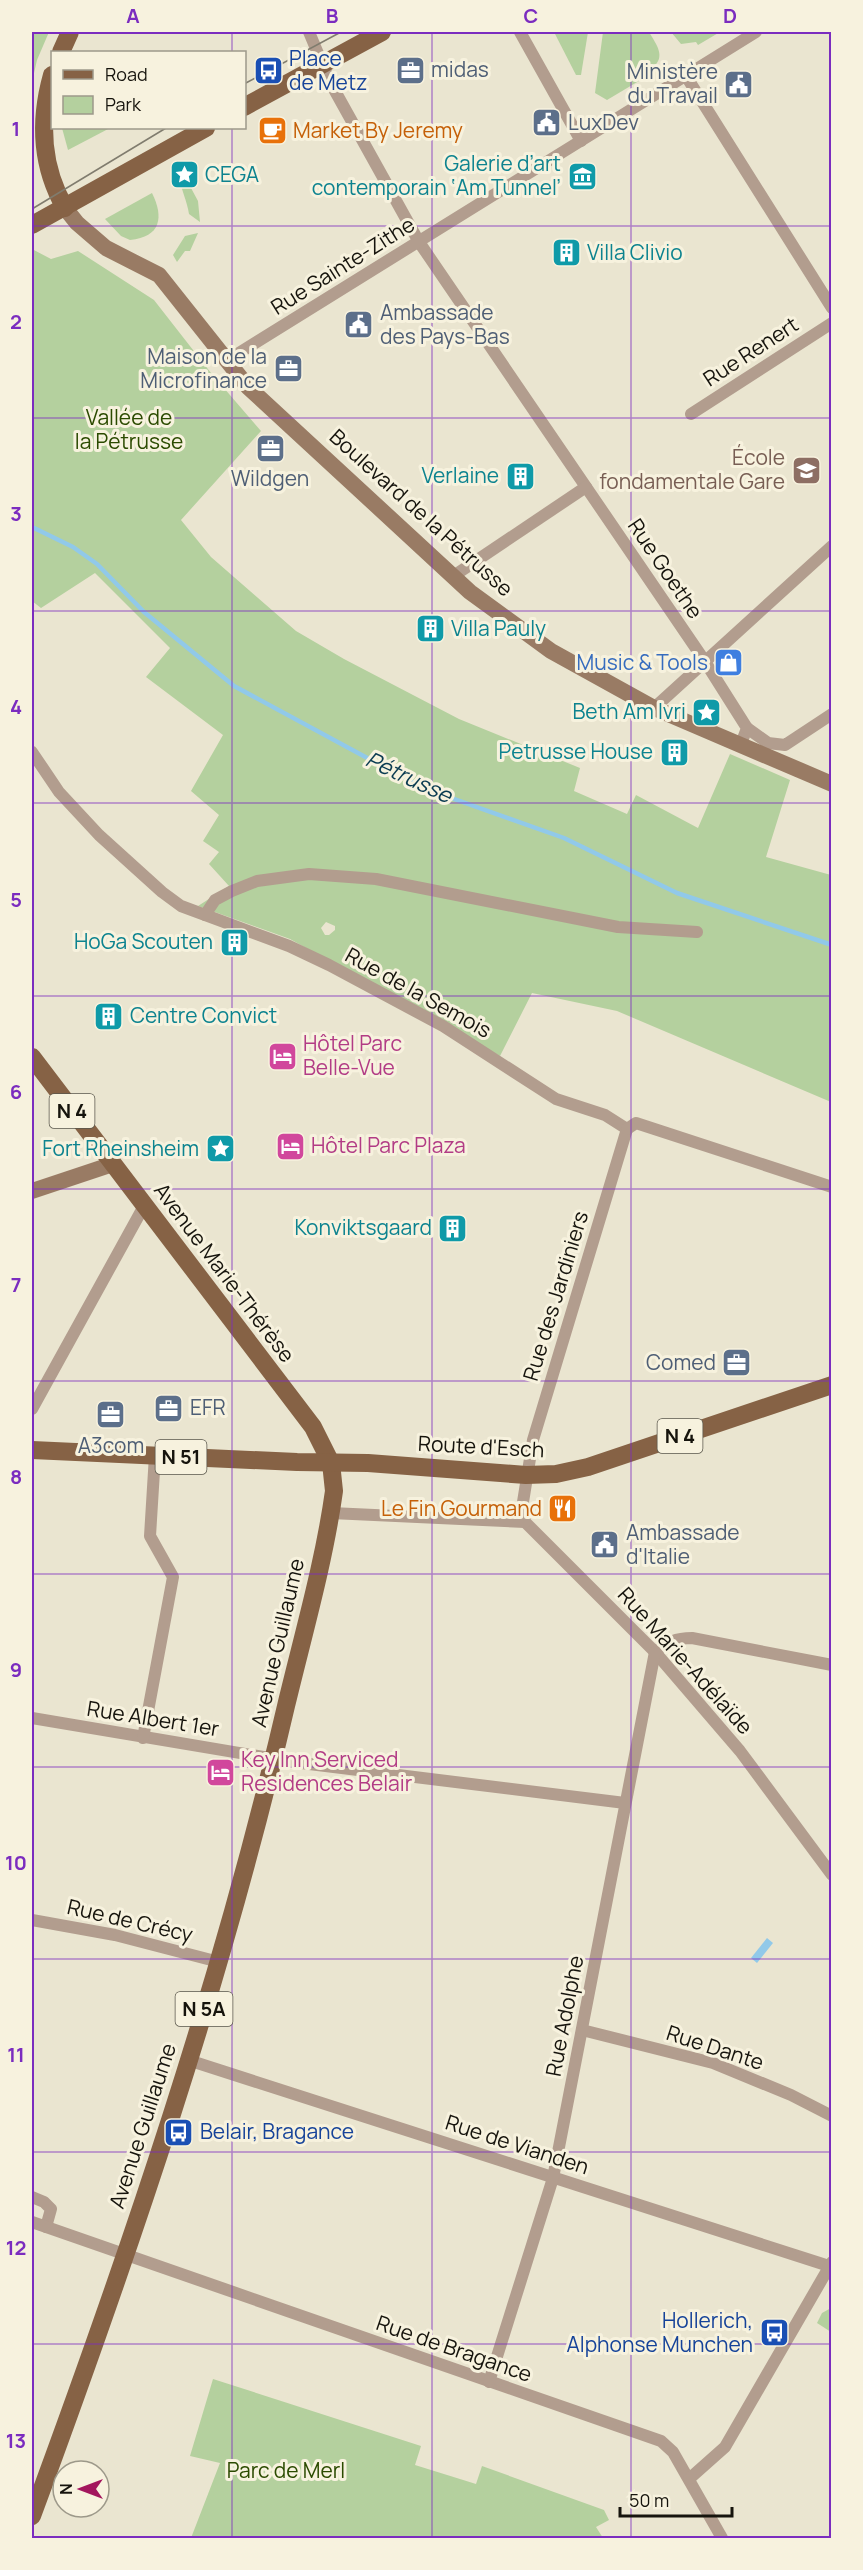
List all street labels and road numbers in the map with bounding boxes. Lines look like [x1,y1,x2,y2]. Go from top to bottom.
street label: Rue Sainte-Zithe [265,210,420,321]
street label: Rue Renert [698,310,803,392]
street label: Boulevard de la Pétrusse [324,422,519,602]
street label: Rue Goethe [622,513,710,624]
street label: Rue de la Semois [340,940,496,1044]
road number: N 4 [50,1094,94,1128]
street label: Avenue Marie-Thérèse [148,1177,301,1368]
street label: Rue des Jardiniers [516,1207,594,1384]
road number: N 4 [658,1419,702,1453]
street label: Route d'Esch [417,1429,545,1463]
road number: N 51 [156,1440,207,1474]
street label: Avenue Guillaume [244,1556,310,1730]
street label: Rue Marie-Adélaïde [612,1581,759,1740]
street label: Rue Albert 1er [85,1694,222,1742]
street label: Rue de Crécy [65,1892,196,1948]
street label: Rue Adolphe [539,1953,589,2079]
road number: N 5A [176,1992,232,2026]
street label: Rue Dante [663,2018,768,2076]
street label: Avenue Guillaume [102,2039,182,2212]
street label: Rue de Vianden [442,2108,593,2180]
street label: Rue de Bragance [373,2308,536,2388]

